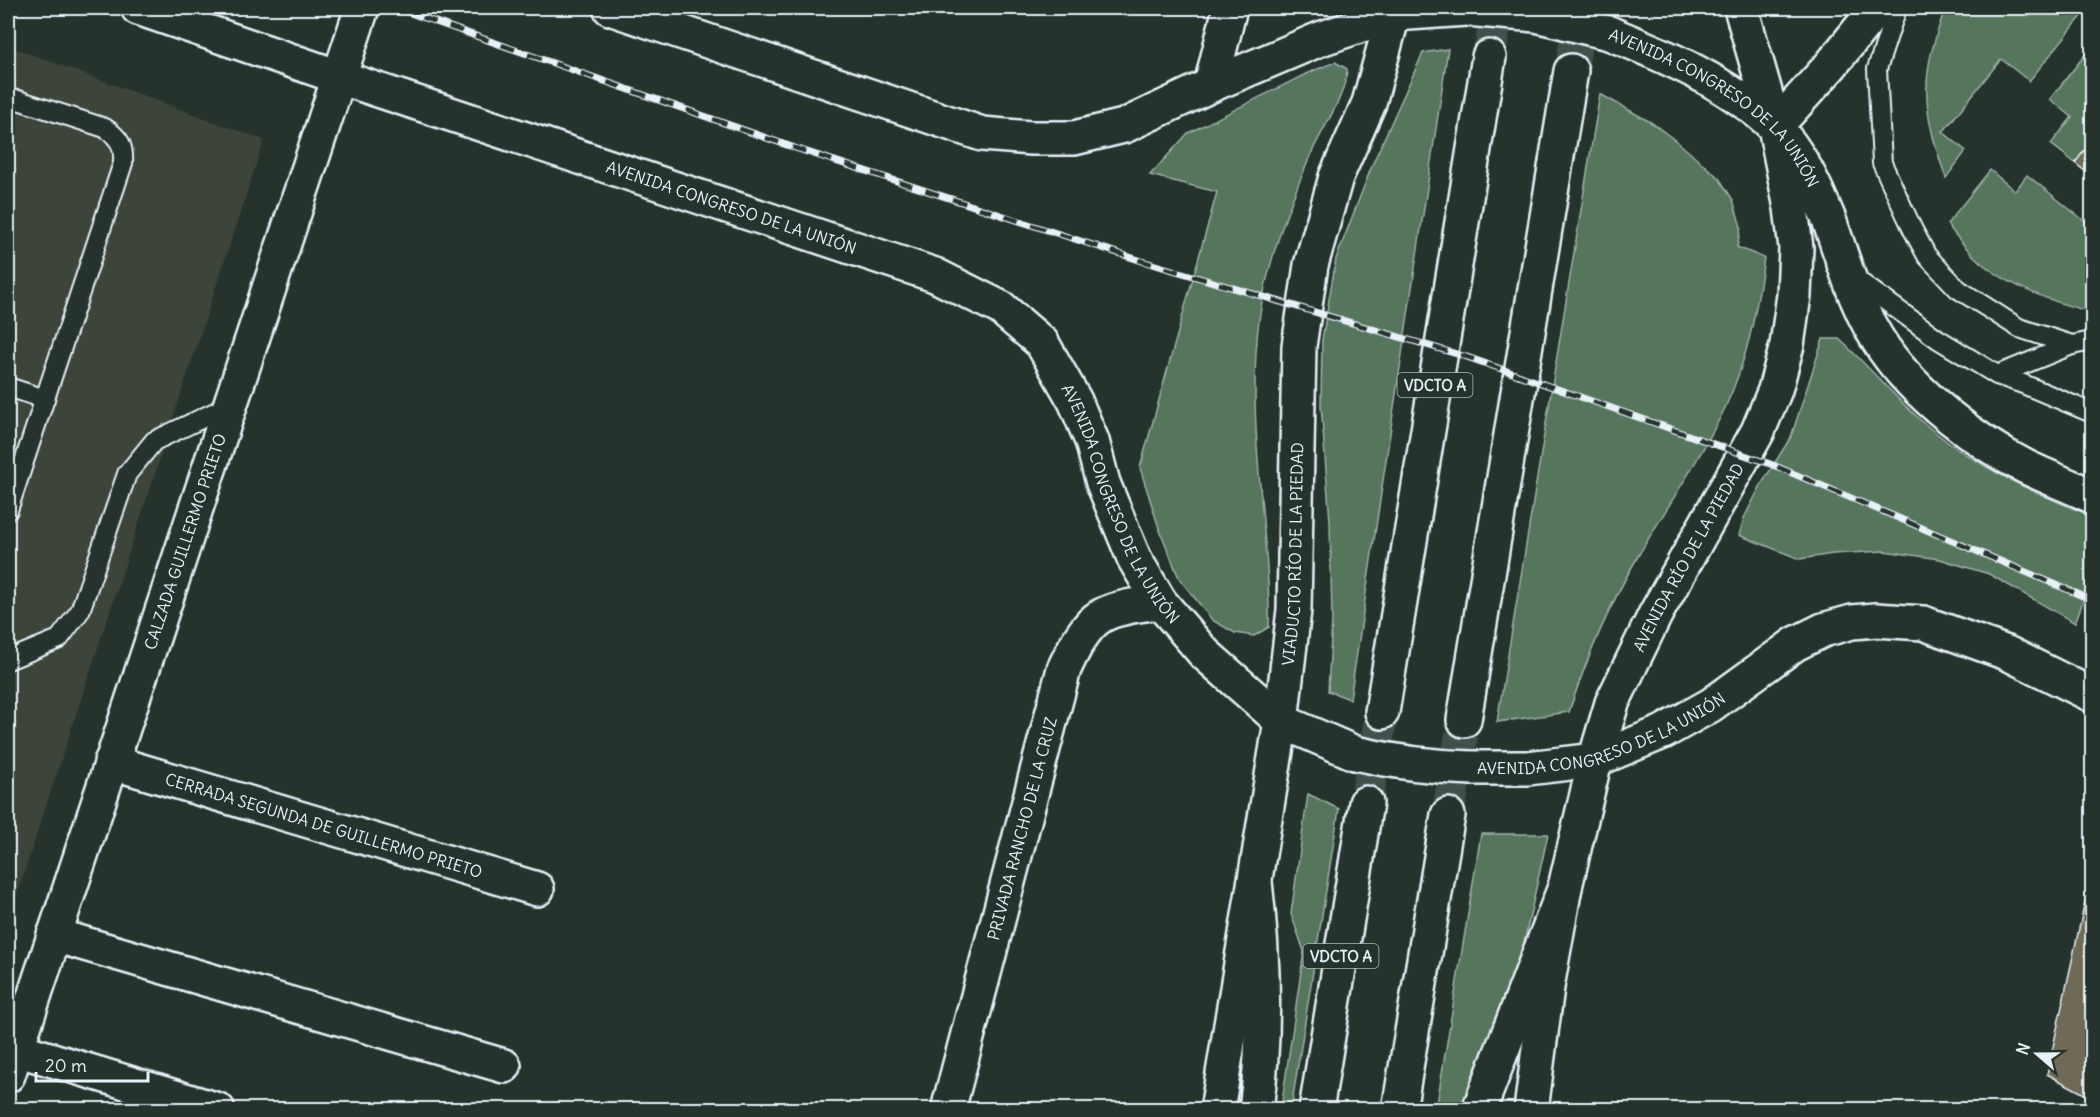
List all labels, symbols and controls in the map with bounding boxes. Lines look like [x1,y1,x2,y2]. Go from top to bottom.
street label: AVENIDA CONGRESO DE LA UNIÓN [1606,24,1823,190]
street label: AVENIDA CONGRESO DE LA UNIÓN [604,157,859,258]
road number: VDCTO A [1398,373,1472,397]
street label: AVENIDA CONGRESO DE LA UNIÓN [1057,380,1184,627]
street label: CALZADA GUILLERMO PRIETO [140,431,230,652]
street label: VIADUCTO RÍO DE LA PIEDAD [1278,442,1307,667]
street label: AVENIDA RÍO DE LA PIEDAD [1629,460,1748,655]
street label: AVENIDA CONGRESO DE LA UNIÓN [1477,688,1729,778]
street label: PRIVADA RANCHO DE LA CRUZ [983,715,1061,942]
street label: CERRADA SEGUNDA DE GUILLERMO PRIETO [163,769,485,882]
road number: VDCTO A [1304,944,1378,968]
north arrow [2007,1024,2067,1084]
text: N [2012,1040,2034,1057]
scale bar [36,1045,148,1083]
text: 20 m [45,1054,87,1077]

